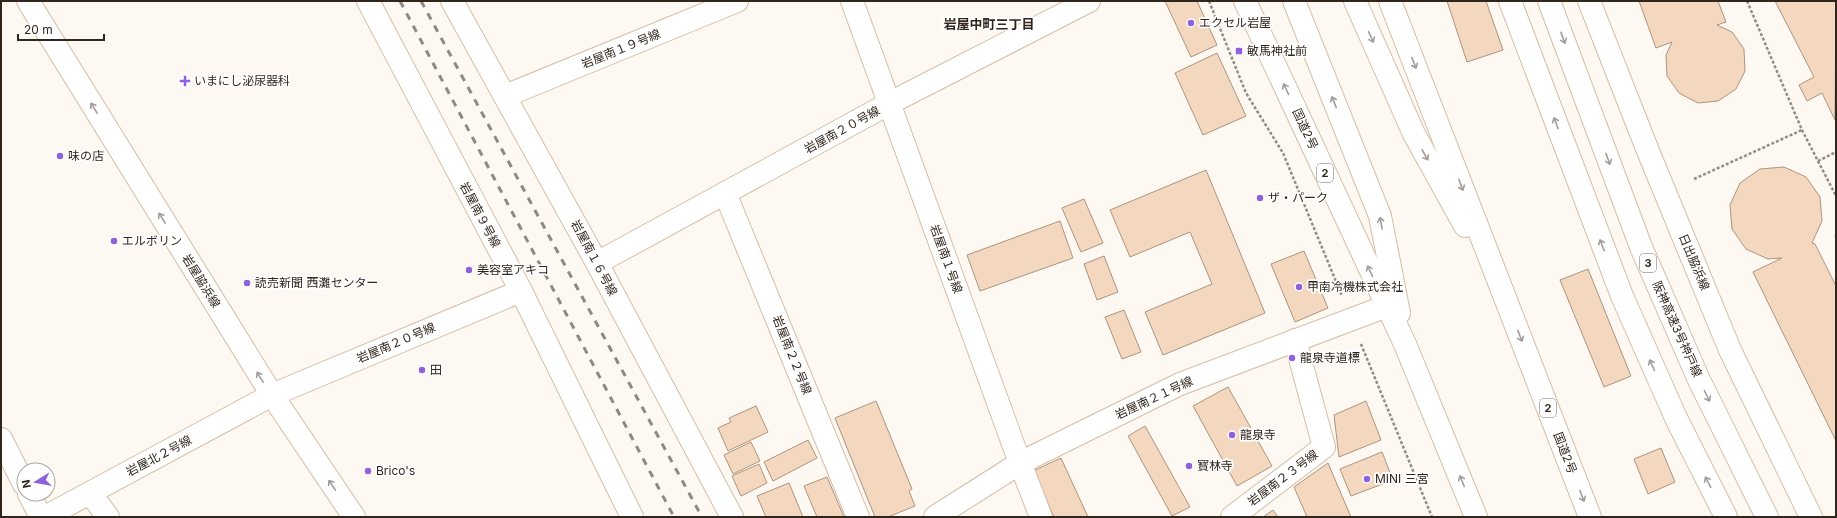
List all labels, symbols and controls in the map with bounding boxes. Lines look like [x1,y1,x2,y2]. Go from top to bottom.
place label: エクセル岩屋 [1199,15,1271,30]
scale bar [18,16,104,42]
district label: 岩屋中町三丁目 [943,16,1035,32]
marker: エクセル岩屋 [1186,18,1196,28]
text: 20 m [24,22,53,37]
street label: 岩屋南１９号線 [579,26,663,71]
one-way arrow [1368,30,1375,42]
one-way arrow [1559,31,1567,43]
place label: 敏馬神社前 [1247,43,1307,58]
marker: 敏馬神社前 [1234,46,1244,56]
one-way arrow [1411,57,1419,69]
place label: いまにし泌尿器科 [194,73,290,88]
marker: いまにし泌尿器科 [179,75,191,87]
one-way arrow [1282,84,1289,96]
one-way arrow [1330,96,1338,108]
one-way arrow [90,103,98,114]
street label: 岩屋南２０号線 [801,103,882,156]
street label: 国道2号 [1290,106,1321,152]
one-way arrow [1552,118,1560,130]
place label: 味の店 [68,148,104,163]
one-way arrow [1422,148,1430,160]
marker: 味の店 [55,151,65,161]
one-way arrow [1605,153,1613,165]
road number: 2 [1317,164,1333,182]
one-way arrow [1458,178,1466,190]
street label: 岩屋南９号線 [457,179,504,250]
place label: ザ・パーク [1268,190,1328,205]
marker: ザ・パーク [1255,193,1265,203]
one-way arrow [158,212,166,224]
street label: 岩屋南１６号線 [568,217,621,298]
one-way arrow [1377,217,1385,230]
street label: 岩屋南１号線 [927,222,966,295]
street label: 日出脇浜線 [1676,231,1713,292]
place label: エルボリン [122,233,182,248]
marker: エルボリン [109,236,119,246]
one-way arrow [1598,239,1606,251]
street label: 岩屋脇浜線 [179,251,224,310]
road number: 3 [1640,254,1656,272]
place label: 美容室アキコ [477,262,549,277]
marker: 美容室アキコ [464,265,474,275]
one-way arrow [1366,265,1373,277]
place label: 読売新聞 西灘センター [255,275,378,290]
marker: 読売新聞 西灘センター [242,278,252,288]
place label: 甲南冷機株式会社 [1307,279,1403,294]
street label: 阪神高速3号神戸線 [1650,279,1705,379]
marker: 甲南冷機株式会社 [1294,282,1304,292]
street label: 岩屋南２２号線 [770,313,815,397]
street label: 岩屋南２０号線 [354,319,437,366]
one-way arrow [1516,329,1524,341]
place label: 龍泉寺道標 [1300,350,1360,365]
marker: 龍泉寺道標 [1287,353,1297,363]
one-way arrow [1648,359,1656,371]
place label: 田 [430,362,442,377]
marker: 田 [417,365,427,375]
one-way arrow [256,371,265,382]
street label: 岩屋南２１号線 [1113,373,1195,422]
one-way arrow [1704,389,1711,401]
road number: 2 [1540,399,1556,417]
place label: 龍泉寺 [1240,427,1276,442]
marker: 龍泉寺 [1227,430,1237,440]
street label: 国道2号 [1551,430,1580,476]
street label: 岩屋北２号線 [123,432,194,479]
street label: 岩屋南２３号線 [1245,446,1321,509]
place label: 寳林寺 [1197,458,1233,473]
marker: 寳林寺 [1184,461,1194,471]
north arrow [16,462,56,502]
place label: Brico's [376,463,415,478]
marker: Brico's [363,466,373,476]
place label: MINI 三宮 [1375,471,1429,486]
marker: MINI 三宮 [1362,474,1372,484]
one-way arrow [1457,475,1465,487]
one-way arrow [1704,476,1712,488]
text: N [19,478,34,489]
one-way arrow [328,479,337,490]
one-way arrow [1579,490,1587,502]

